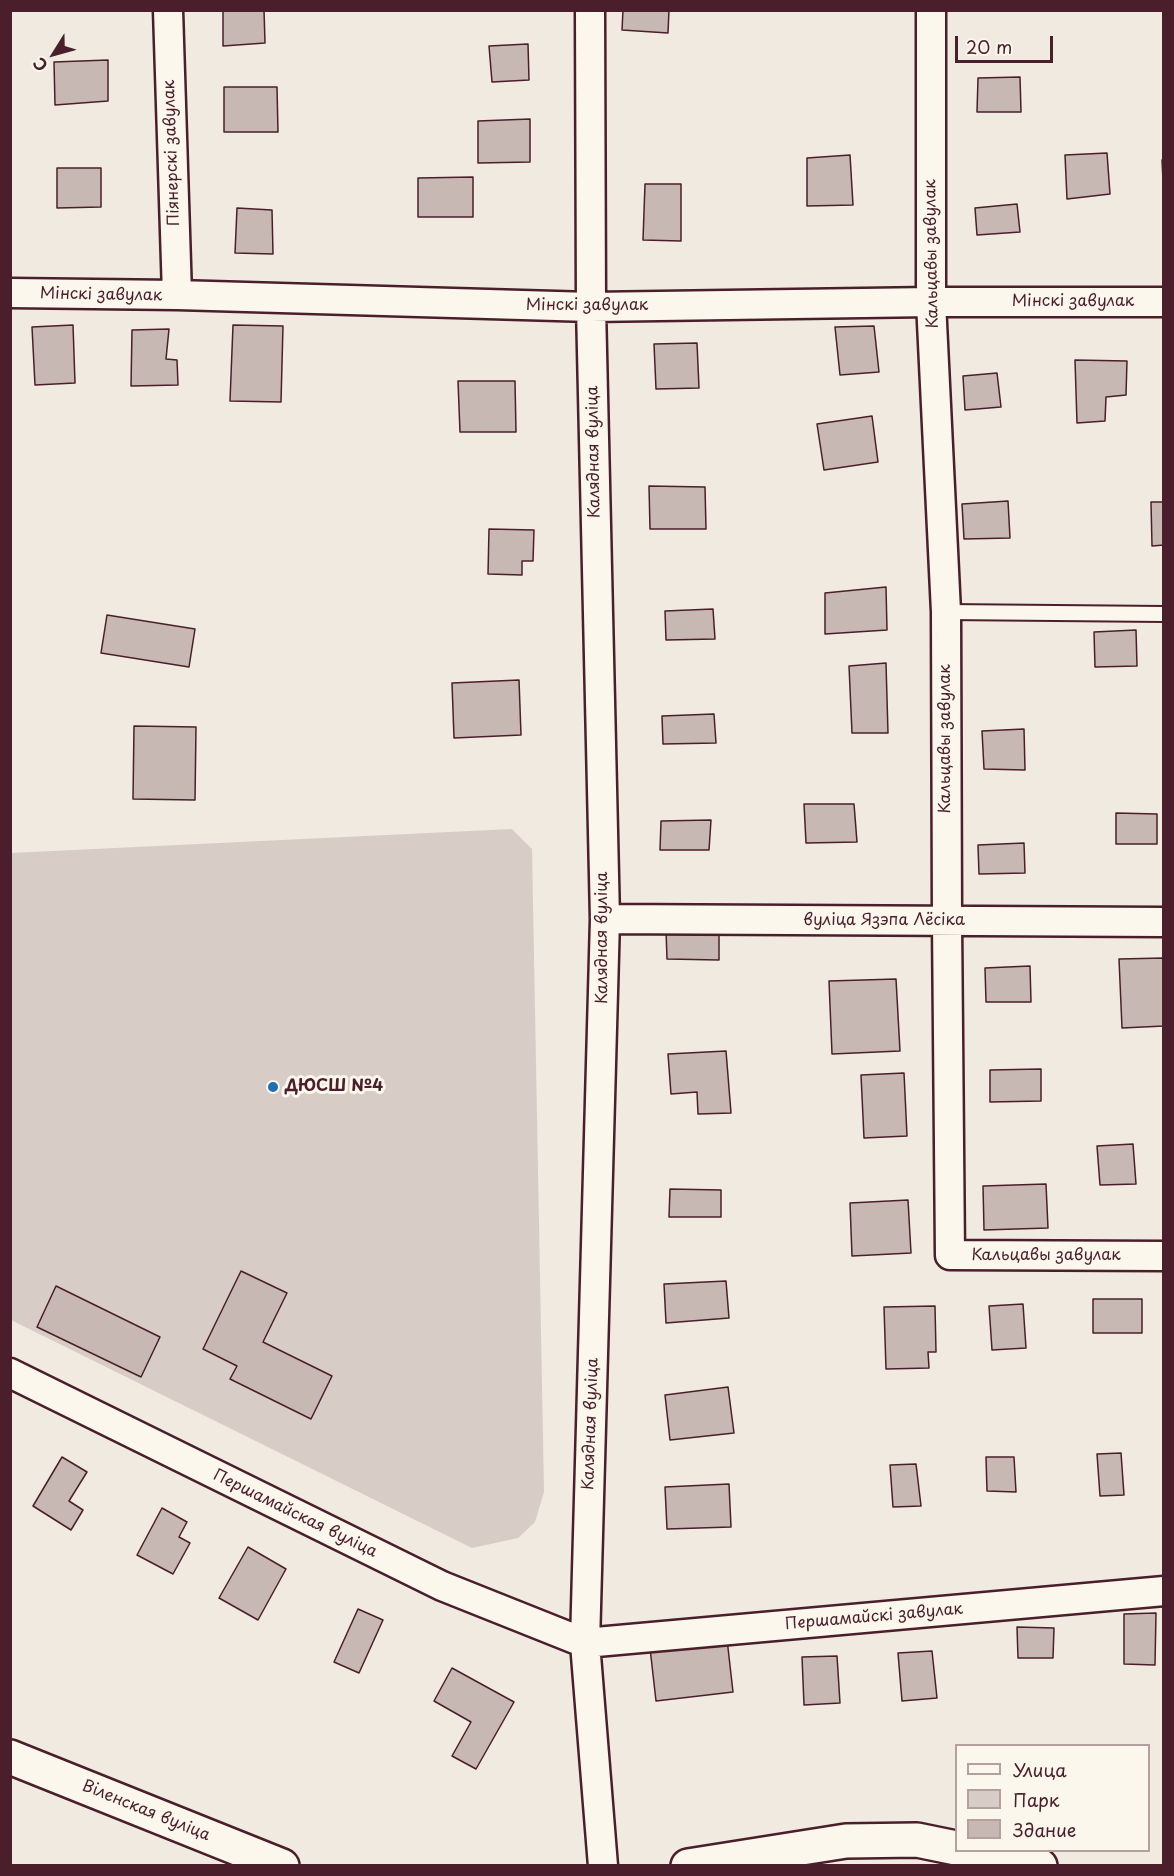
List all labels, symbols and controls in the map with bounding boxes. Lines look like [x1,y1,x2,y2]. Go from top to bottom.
north arrow [24,24,84,84]
scale bar [958,24,1056,62]
text: 20 m [966,33,1012,60]
text: С [26,53,53,77]
street label: Піянерскі завулак [160,79,184,227]
street label: Кальцавы завулак [921,179,943,329]
street label: Мінскі завулак [40,284,162,306]
street label: Мінскі завулак [1012,292,1134,312]
street label: Мінскі завулак [526,296,648,316]
street label: Калядная вуліца [583,386,605,518]
street label: Кальцавы завулак [936,664,956,814]
street label: Калядная вуліца [593,872,613,1004]
street label: вуліца Язэпа Лёсіка [803,911,965,931]
place label: ДЮСШ №4 [285,1077,383,1097]
marker: ДЮСШ №4 [266,1080,280,1094]
street label: Кальцавы завулак [971,1246,1121,1266]
street label: Калядная вуліца [579,1357,603,1491]
street label: Першамайская вуліца [210,1466,380,1562]
street label: Першамайскі завулак [784,1600,964,1634]
legend [955,1744,1150,1852]
text: Улица [1013,1756,1067,1783]
street label: Віленская вуліца [79,1777,213,1845]
text: Парк [1013,1786,1059,1813]
text: Здание [1013,1816,1076,1843]

